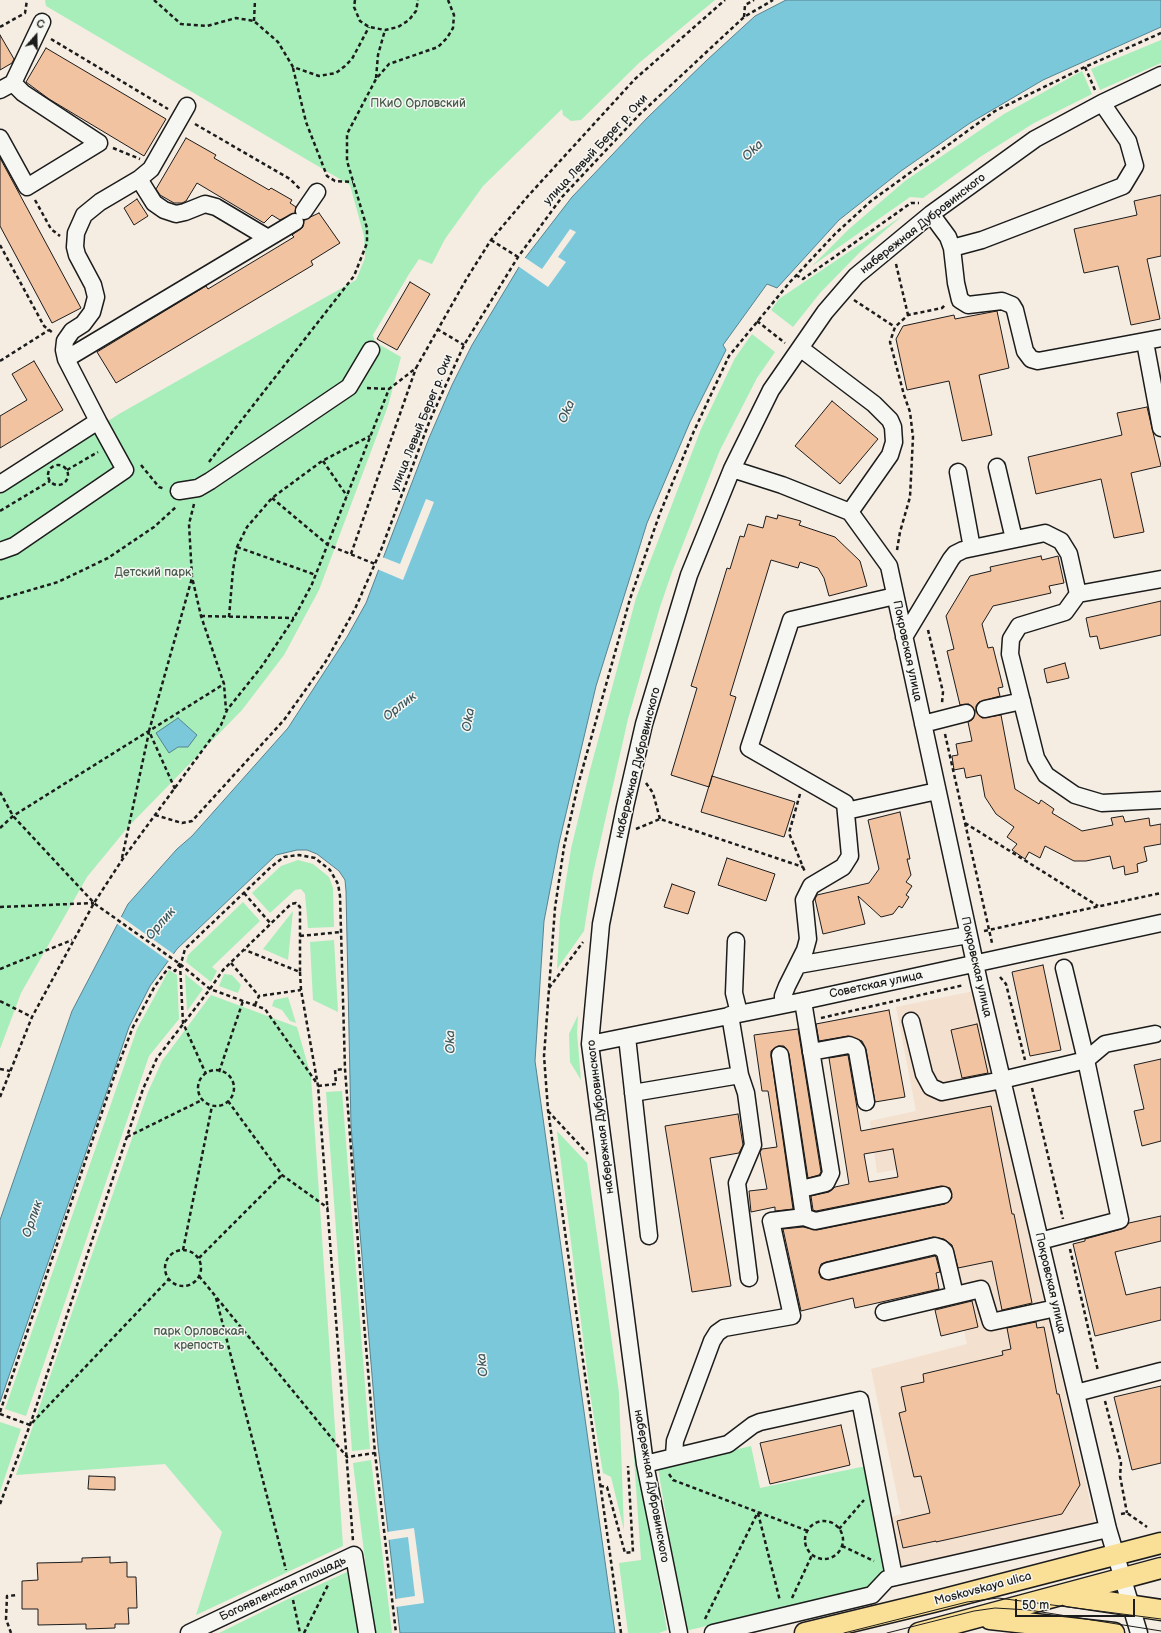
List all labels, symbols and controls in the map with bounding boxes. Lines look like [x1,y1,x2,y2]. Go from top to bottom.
north arrow [16,16,56,56]
text: С [34,17,46,32]
street label: улица Левый Берег р. Оки [541,92,651,208]
park label: ПКиО Орловский [370,97,466,111]
water label: Oka [739,137,767,165]
street label: набережная Дубровинского [857,171,989,277]
street label: улица Левый Берег р. Оки [388,353,456,493]
water label: Oka [555,398,579,426]
park label: Детский парк [115,566,191,580]
street label: Покровская улица [889,599,925,703]
street label: набережная Дубровинского [612,686,664,840]
water label: Орлик [380,689,420,725]
water label: Oka [459,707,479,733]
water label: Орлик [143,904,179,944]
street label: Покровская улица [957,915,995,1019]
street label: Советская улица [828,968,924,1002]
water label: Oka [443,1030,459,1054]
street label: набережная Дубровинского [584,1039,618,1195]
water label: Орлик [19,1198,47,1240]
street label: Покровская улица [1031,1231,1069,1335]
park label: парк Орловская крепость [154,1325,244,1353]
water label: Oka [474,1352,492,1378]
street label: набережная Дубровинского [630,1408,672,1564]
street label: Богоявленская площадь [218,1553,348,1625]
street label: Moskovskaya ulica [933,1569,1033,1609]
scale bar [1017,1591,1137,1617]
text: 50 m [1022,1598,1049,1613]

